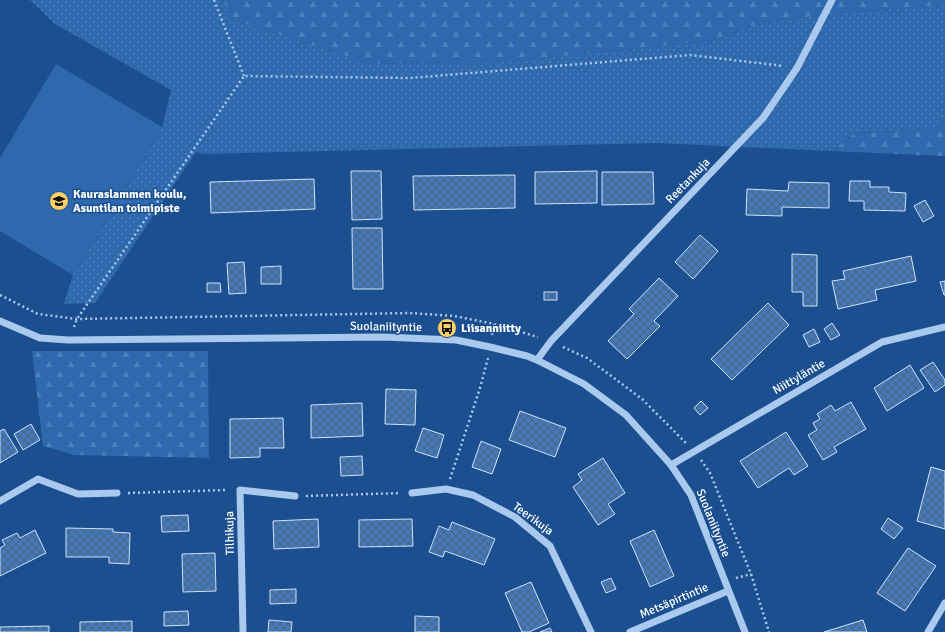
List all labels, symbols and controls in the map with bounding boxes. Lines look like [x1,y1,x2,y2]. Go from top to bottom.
street label: Reetankuja [663,155,713,207]
place label: Kauraslammen koulu, Asuntilan toimipiste [73,187,186,216]
school or university icon: Kauraslammen koulu, Asuntilan toimipiste [48,190,70,212]
bus stop icon: Liisanniitty [436,317,458,339]
street label: Suolaniityntie [350,319,422,335]
place label: Liisanniitty [461,321,521,336]
street label: Niittyläntie [770,356,828,398]
street label: Suolaniityntie [693,487,733,559]
street label: Teerikuja [510,499,556,539]
street label: Tilhikuja [222,511,238,555]
street label: Metsäpirtintie [637,580,711,622]

